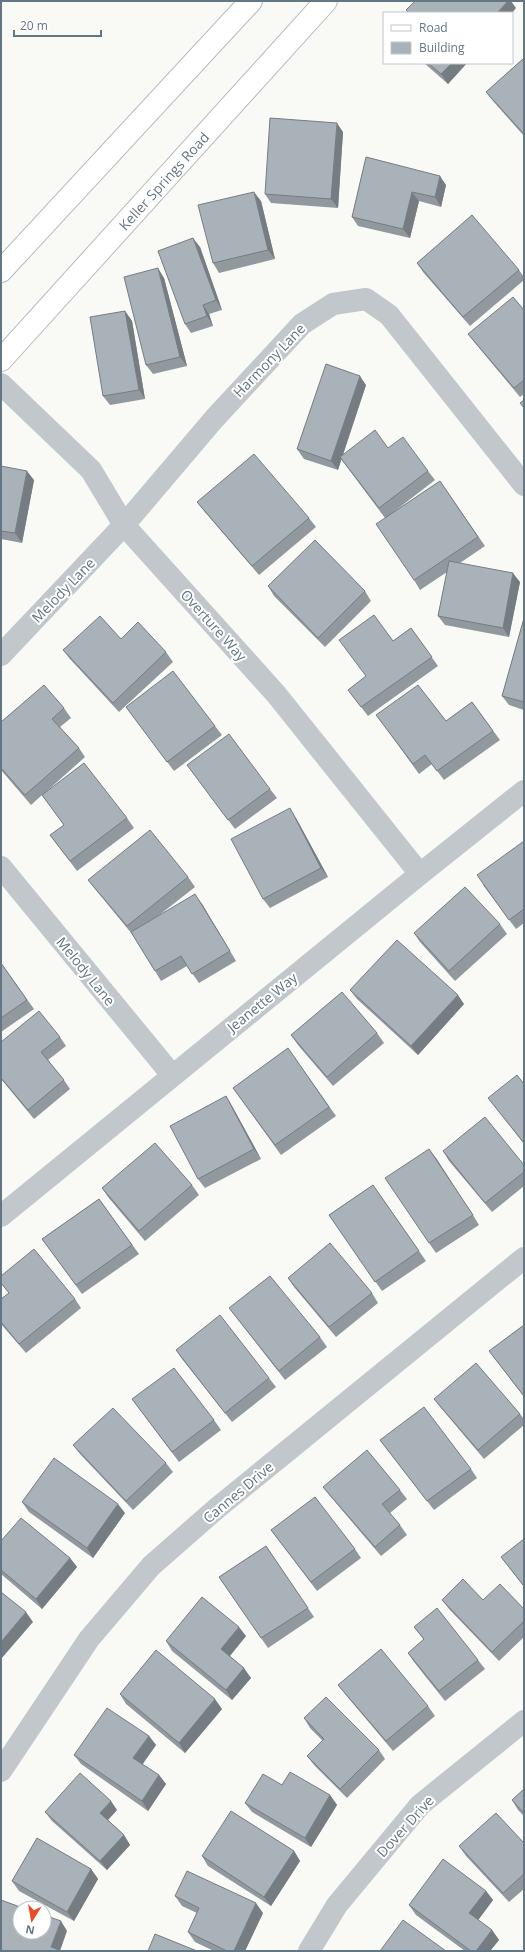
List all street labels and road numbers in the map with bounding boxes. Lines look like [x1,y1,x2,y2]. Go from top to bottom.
street label: Keller Springs Road [114,127,213,234]
street label: Harmony Lane [229,319,309,401]
street label: Melody Lane [27,553,99,627]
street label: Overture Way [177,585,252,666]
street label: Melody Lane [52,933,120,1009]
street label: Jeanette Way [221,967,302,1037]
street label: Cannes Drive [199,1457,277,1527]
street label: Dover Drive [372,1791,438,1861]

